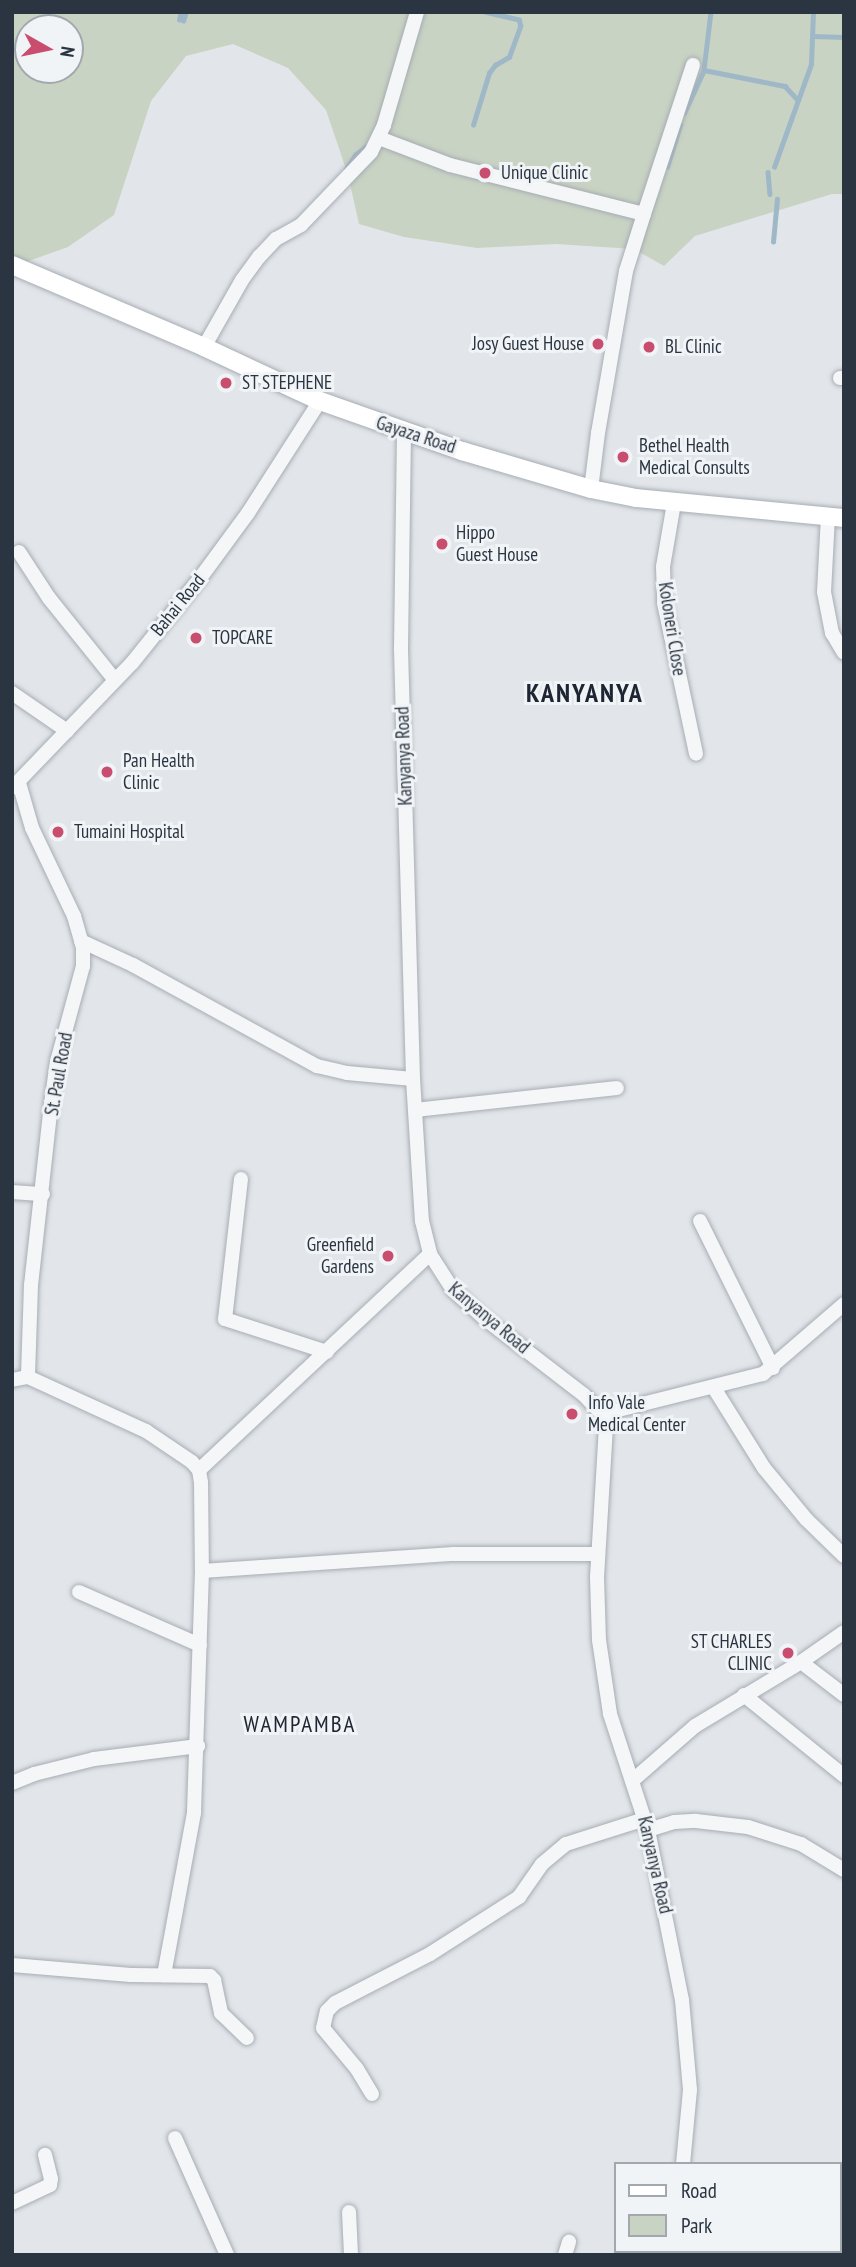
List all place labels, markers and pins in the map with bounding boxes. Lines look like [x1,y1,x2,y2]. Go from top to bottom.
place label: Unique Clinic [501,162,588,184]
marker: Unique Clinic [475,163,495,183]
place label: Josy Guest House [472,333,584,355]
marker: Josy Guest House [590,336,606,352]
place label: BL Clinic [665,336,722,358]
marker: BL Clinic [639,337,659,357]
place label: ST STEPHENE [242,372,333,394]
marker: ST STEPHENE [216,373,236,393]
place label: Bethel Health Medical Consults [639,435,750,479]
marker: Bethel Health Medical Consults [613,447,633,467]
place label: Hippo Guest House [456,522,538,566]
marker: Hippo Guest House [434,536,450,552]
place label: TOPCARE [212,627,273,649]
marker: TOPCARE [186,628,206,648]
place label: Pan Health Clinic [123,750,195,794]
marker: Pan Health Clinic [97,762,117,782]
place label: Tumaini Hospital [74,821,184,843]
marker: Tumaini Hospital [48,822,68,842]
place label: Greenfield Gardens [307,1234,374,1278]
marker: Greenfield Gardens [380,1248,396,1264]
place label: Info Vale Medical Center [588,1392,686,1436]
marker: Info Vale Medical Center [562,1404,582,1424]
place label: ST CHARLES CLINIC [690,1631,772,1675]
marker: ST CHARLES CLINIC [778,1643,798,1663]

